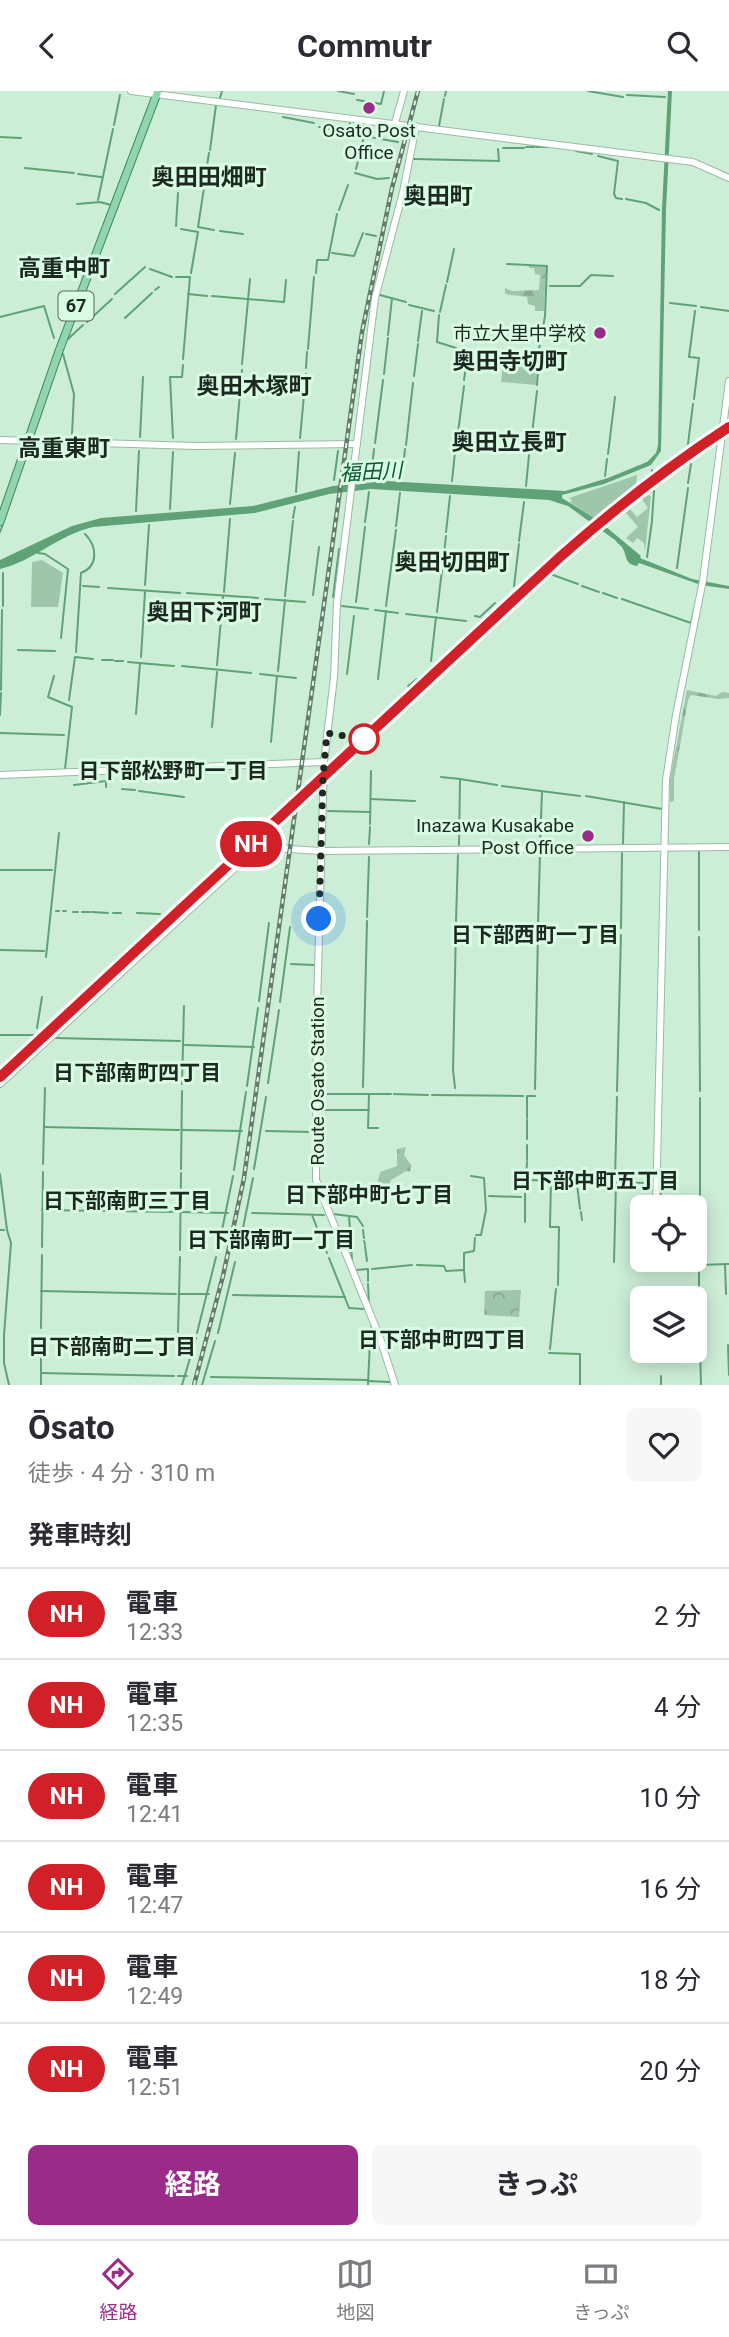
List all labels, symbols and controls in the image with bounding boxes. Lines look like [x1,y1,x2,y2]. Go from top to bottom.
icon: back [28,27,66,65]
text: Commutr [297,27,432,65]
icon: search [663,27,701,65]
marker: Osato Post Office [361,100,377,116]
place label: Osato Post Office [322,119,416,164]
district label: 奥田田畑町 [152,164,267,191]
district label: 奥田町 [404,183,473,210]
district label: 高重中町 [18,255,110,282]
road number: 67 [58,291,94,321]
place label: 市立大里中学校 [453,322,586,345]
marker: 市立大里中学校 [592,325,608,341]
district label: 奥田寺切町 [453,348,568,375]
district label: 奥田木塚町 [197,373,312,400]
district label: 奥田立長町 [452,429,567,456]
district label: 高重東町 [18,435,110,462]
water label: 福田川 [339,458,405,486]
district label: 奥田切田町 [395,549,510,576]
district label: 奥田下河町 [147,599,262,626]
unlabelled marker [349,724,379,754]
district label: 日下部松野町一丁目 [79,759,268,783]
place label: Inazawa Kusakabe Post Office [416,814,574,859]
line badge: NH [219,821,282,867]
marker: Inazawa Kusakabe Post Office [580,828,596,844]
text: NH [234,830,268,858]
your location [301,901,336,936]
district label: 日下部西町一丁目 [451,923,619,947]
street label: Route Osato Station [306,997,329,1165]
district label: 日下部南町四丁目 [53,1061,221,1085]
district label: 日下部中町五丁目 [511,1169,679,1193]
district label: 日下部中町七丁目 [285,1183,453,1207]
district label: 日下部南町三丁目 [43,1189,211,1213]
map controls [630,1195,707,1363]
button: locate [630,1195,707,1272]
district label: 日下部南町一丁目 [187,1228,355,1252]
button: layers [630,1286,707,1363]
district label: 日下部中町四丁目 [358,1328,526,1352]
district label: 日下部南町二丁目 [28,1335,196,1359]
text: Ōsato [28,1408,115,1447]
button: heart [627,1408,701,1482]
text: 徒歩 · 4 分 · 310 m [28,1460,215,1487]
text: 発車時刻 [28,1520,132,1550]
text: 電車 [126,1588,178,1618]
text: NH [50,1600,83,1628]
text: 2 分 [654,1601,701,1631]
text: 12:33 [126,1619,183,1646]
text: 電車 [126,1679,178,1709]
text: NH [50,1691,83,1719]
text: 4 分 [654,1692,701,1722]
text: 12:35 [126,1710,183,1737]
text: 電車 [126,1770,178,1800]
text: NH [50,1782,83,1810]
text: 10 分 [639,1783,701,1813]
text: 12:41 [126,1801,183,1828]
text: 電車 [126,1861,178,1891]
text: NH [50,1873,83,1901]
text: 16 分 [639,1874,701,1904]
text: 12:47 [126,1892,183,1919]
text: 電車 [126,1952,178,1982]
text: NH [50,1964,83,1992]
text: 18 分 [639,1965,701,1995]
text: 12:49 [126,1983,183,2010]
text: 電車 [126,2043,178,2073]
text: NH [50,2055,83,2083]
text: 20 分 [639,2056,701,2086]
text: 12:51 [126,2074,183,2101]
button: 経路 [28,2145,358,2225]
button: きっぷ [372,2145,701,2225]
tab: 経路 [99,2255,137,2324]
tab: 地図 [336,2255,374,2324]
tab: きっぷ [573,2255,630,2324]

